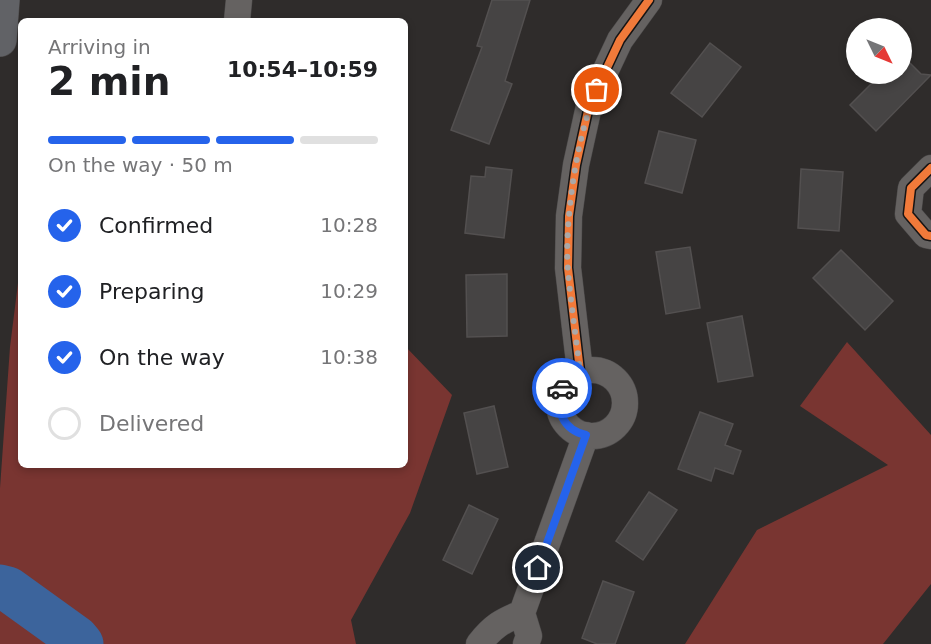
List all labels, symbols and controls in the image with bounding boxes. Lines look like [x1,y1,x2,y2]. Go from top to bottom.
north arrow [846,18,912,84]
map controls [846,18,912,84]
text: Arriving in [48,35,151,59]
text: 10:54–10:59 [227,57,378,82]
text: 2 min [48,59,170,104]
pin [571,64,622,115]
icon: bag [580,73,613,106]
text: On the way · 50 m [48,153,233,177]
icon: check [48,209,81,242]
text: Confirmed [99,213,213,238]
text: 10:28 [320,213,378,237]
icon: check [48,275,81,308]
text: Preparing [99,279,205,304]
text: 10:29 [320,279,378,303]
icon: check [48,341,81,374]
text: On the way [99,345,225,370]
text: 10:38 [320,345,378,369]
courier [532,358,592,418]
icon: car [546,372,579,405]
text: Delivered [99,411,204,436]
pin [512,542,563,593]
icon: home [521,551,554,584]

